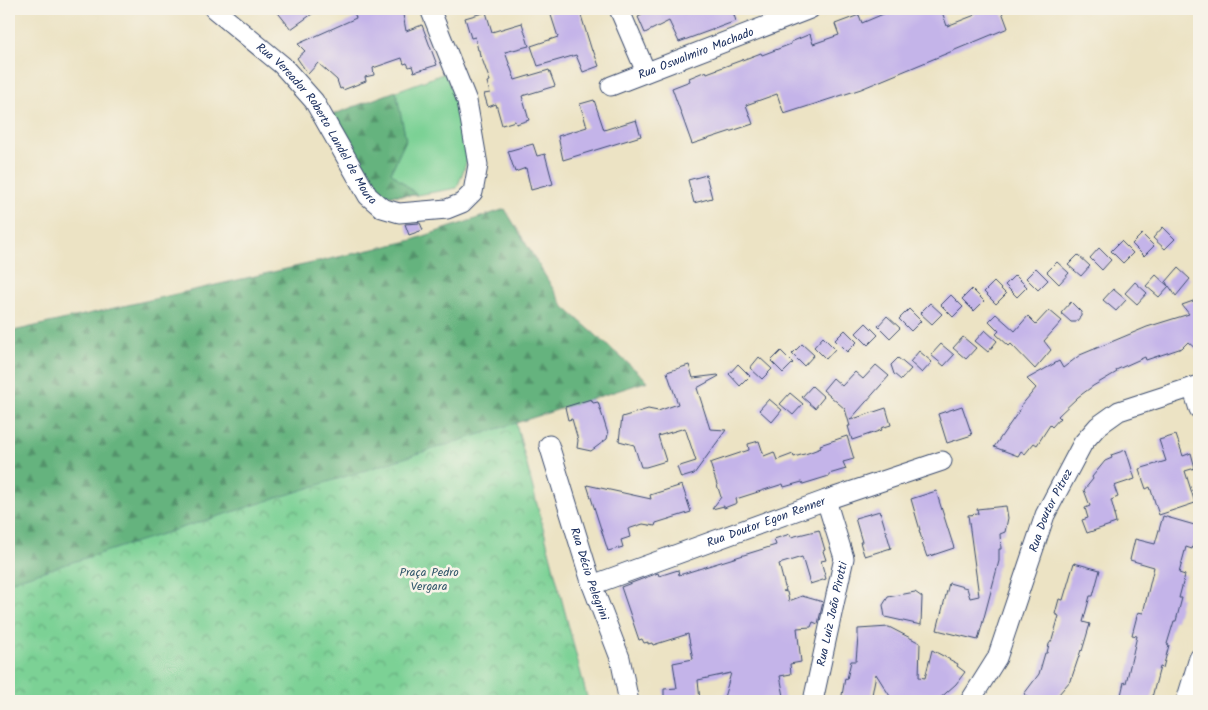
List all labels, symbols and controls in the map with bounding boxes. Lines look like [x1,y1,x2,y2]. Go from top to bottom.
street label: Rua Oswalmiro Machado [635,23,757,85]
street label: Rua Vereador Roberto Landel de Moura [252,38,381,210]
street label: Rua Doutor Pitrez [1024,465,1078,555]
street label: Rua Doutor Egon Renner [704,492,829,553]
street label: Rua Décio Pelegrini [565,525,614,624]
street label: Rua Luiz João Pirotti [812,559,853,668]
park label: Praça Pedro Vergara [399,563,459,596]

